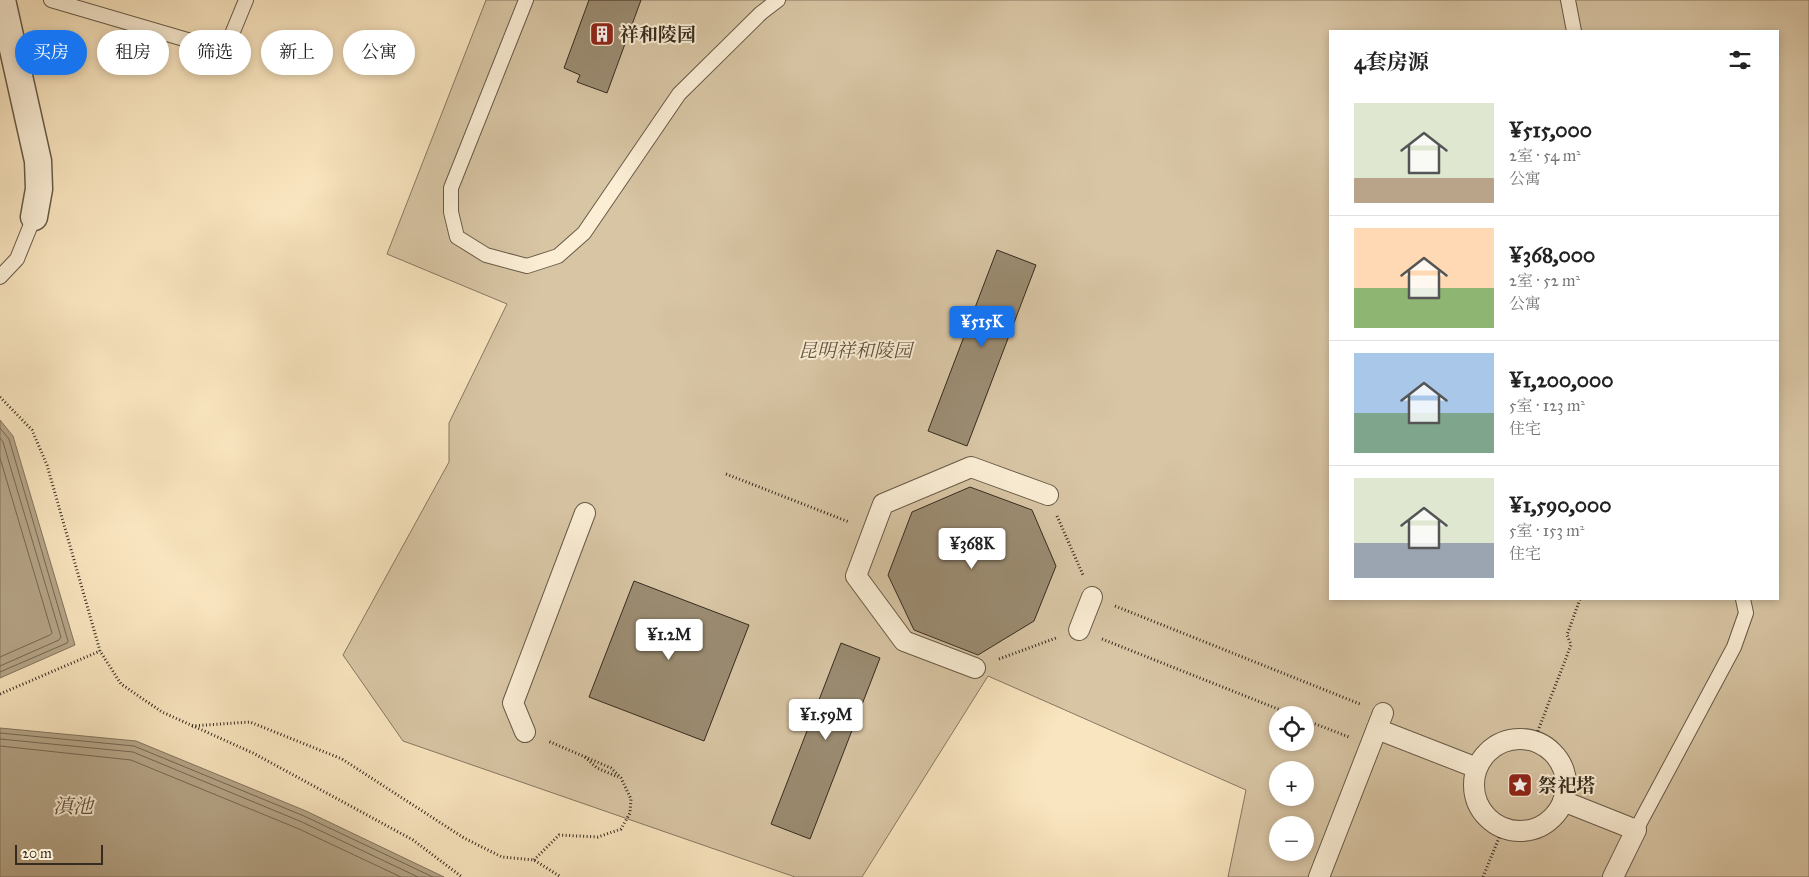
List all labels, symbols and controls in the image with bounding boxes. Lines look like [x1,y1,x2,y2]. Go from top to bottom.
building icon: 祥和陵园 [589,21,615,47]
place label: 祥和陵园 [620,23,696,46]
chip: 买房 [15,30,87,75]
chip: 租房 [97,30,169,75]
chip: 筛选 [179,30,251,75]
chip: 新上 [261,30,333,75]
chip: 公寓 [343,30,415,75]
icon: filters [1726,46,1754,74]
text: 4套房源 [1354,49,1429,75]
text: ¥515,000 [1509,117,1592,143]
icon: home [1394,123,1454,183]
text: 2室 · 54 m² [1509,146,1581,165]
text: 公寓 [1509,169,1541,188]
text: ¥368,000 [1509,242,1595,268]
icon: home [1394,248,1454,308]
text: 2室 · 52 m² [1509,271,1580,290]
text: 公寓 [1509,294,1541,313]
pin: ¥515K [947,306,1017,348]
text: ¥515K [961,312,1003,331]
park label: 昆明祥和陵园 [798,339,915,362]
text: ¥1,200,000 [1509,367,1613,393]
icon: home [1394,373,1454,433]
text: 5室 · 123 m² [1509,396,1585,415]
text: 住宅 [1509,419,1541,438]
text: ¥1,590,000 [1509,492,1612,518]
icon: home [1394,498,1454,558]
text: 5室 · 153 m² [1509,521,1584,540]
pin: ¥368K [937,528,1007,570]
text: ¥368K [950,534,994,553]
text: 住宅 [1509,544,1541,563]
pin: ¥1.2M [634,618,704,661]
text: ¥1.2M [647,625,691,644]
pin: ¥1.59M [785,698,867,741]
text: ¥1.59M [800,705,852,724]
map controls [1269,706,1314,861]
button: locate [1269,706,1314,751]
button: + [1269,761,1314,806]
place icon: 祭祀塔 [1507,772,1533,798]
place label: 祭祀塔 [1538,774,1595,797]
water label: 滇池 [53,794,95,818]
button: − [1269,816,1314,861]
scale bar [15,842,102,865]
text: 20 m [22,845,52,862]

